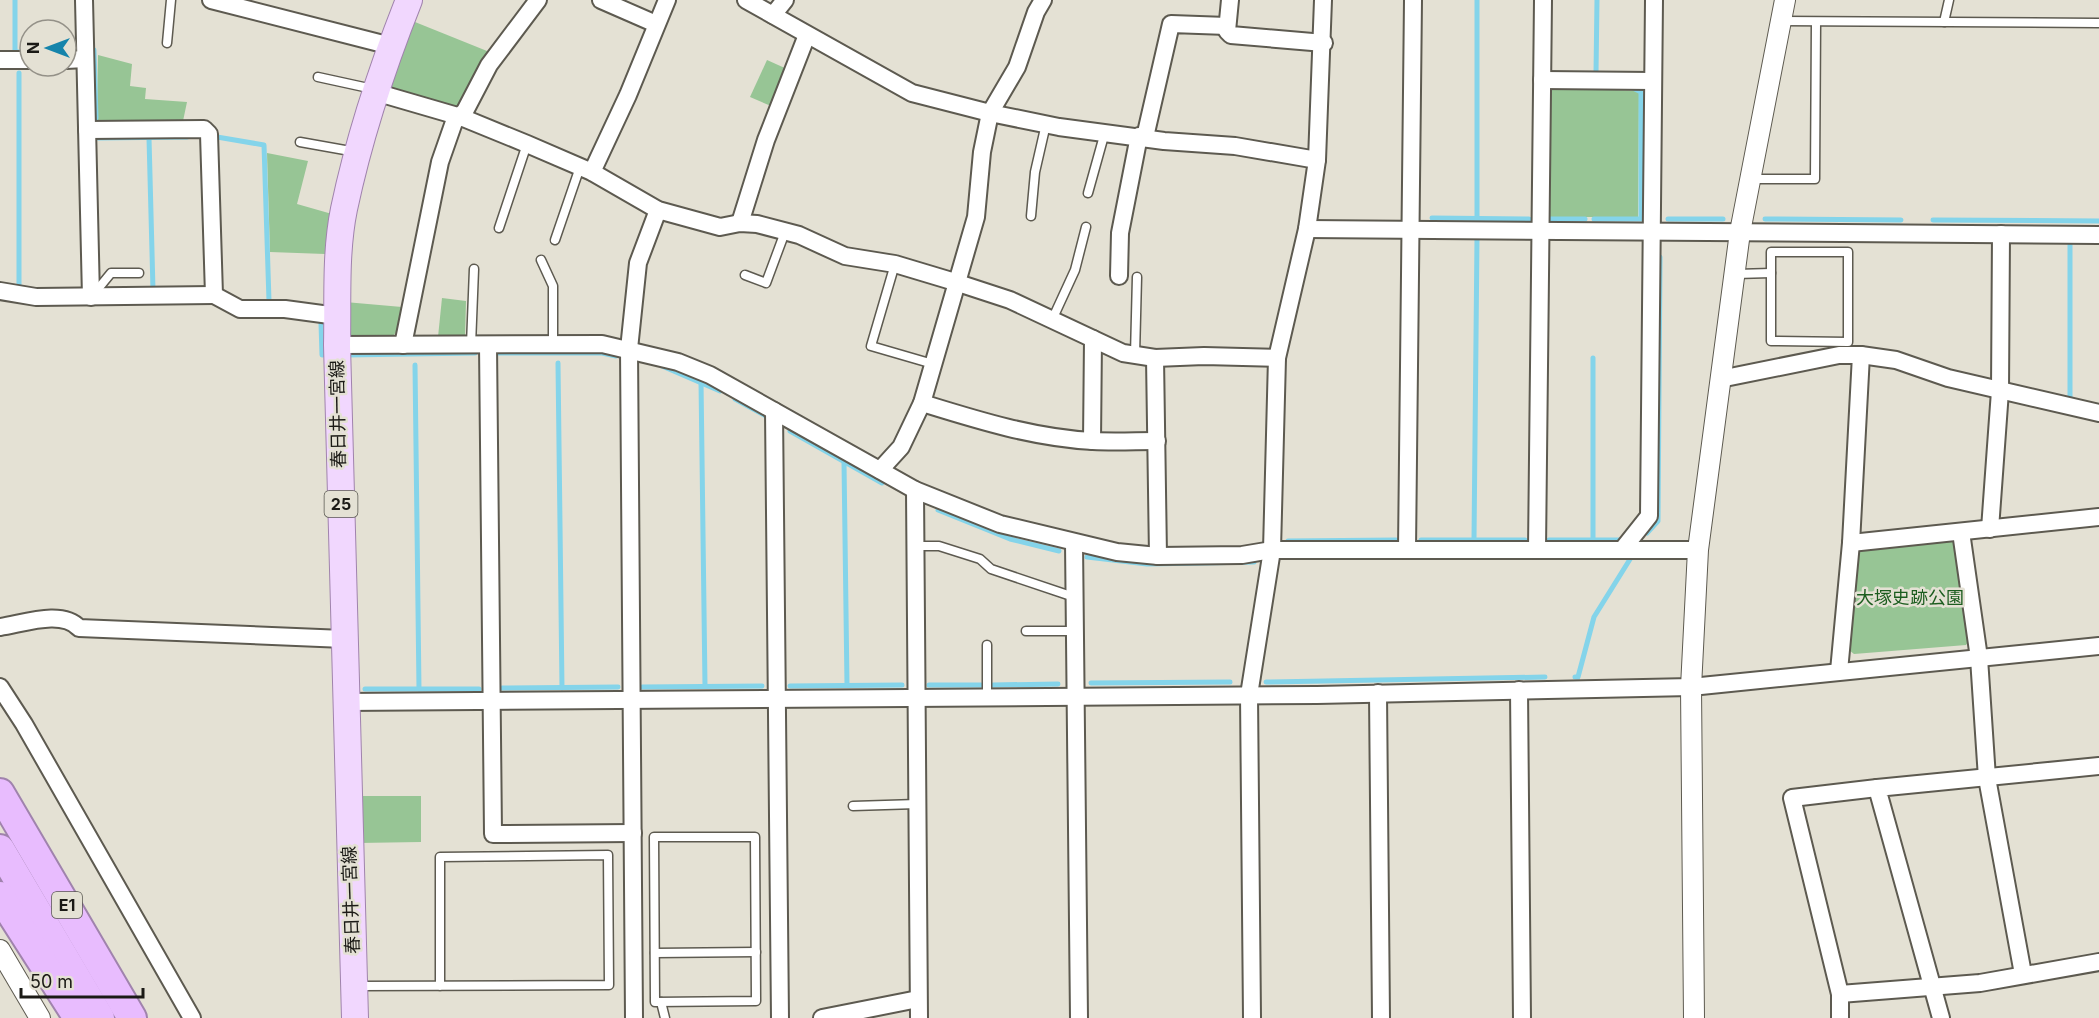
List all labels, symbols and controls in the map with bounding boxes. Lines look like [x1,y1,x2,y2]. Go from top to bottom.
north arrow [18,18,78,78]
text: N [23,42,43,54]
street label: 春日井一宮線 [326,360,349,468]
road number: 25 [324,491,358,517]
park label: 大塚史跡公園 [1856,587,1964,608]
street label: 春日井一宮線 [338,846,363,954]
road number: E1 [52,892,82,918]
scale bar [21,961,142,999]
text: 50 m [30,971,73,992]

